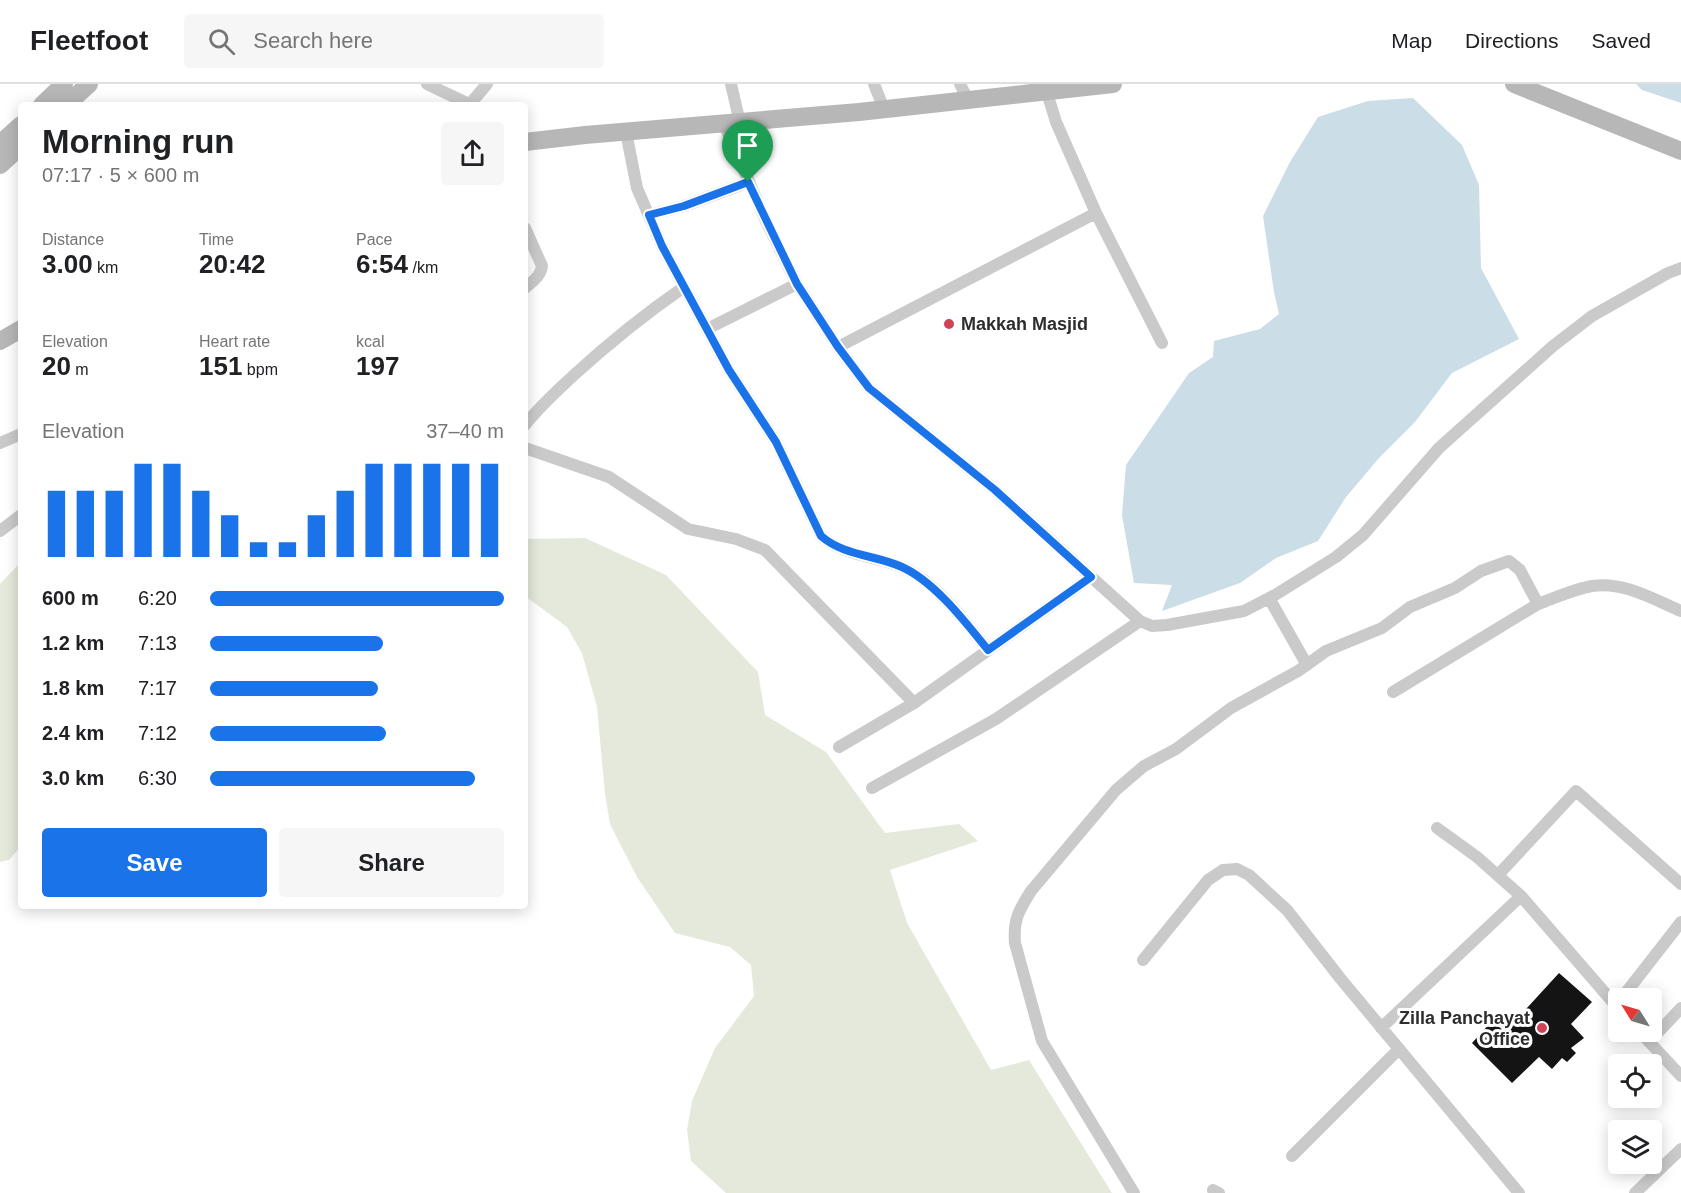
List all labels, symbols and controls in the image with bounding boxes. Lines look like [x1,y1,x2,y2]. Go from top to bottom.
search box [184,14,604,68]
text: Fleetfoot [30,25,148,56]
icon: search [205,25,238,58]
text: Search here [253,28,373,53]
text: Map [1391,29,1432,52]
text: Directions [1465,29,1558,52]
text: Saved [1591,29,1651,52]
pin [722,120,773,182]
button: share [441,122,504,185]
text: Morning run [42,123,234,160]
icon: arrive [731,129,764,162]
text: 07:17 · 5 × 600 m [42,164,199,186]
text: Distance [42,231,104,248]
text: Time [199,231,234,248]
text: Pace [356,231,392,248]
text: 3.00 [42,249,93,279]
text: 20:42 [199,249,266,279]
text: 6:54 [356,249,408,279]
text: km [93,259,118,276]
text: /km [408,259,438,276]
place label: Makkah Masjid [961,314,1088,334]
marker: Makkah Masjid [942,317,956,331]
text: Elevation [42,333,108,350]
text: Heart rate [199,333,270,350]
text: kcal [356,333,384,350]
text: 20 [42,351,71,381]
text: 151 [199,351,242,381]
text: 197 [356,351,399,381]
text: m [71,361,89,378]
text: bpm [242,361,278,378]
text: Elevation [42,420,124,442]
text: 37–40 m [426,420,504,442]
text: 600 m [42,587,99,609]
text: 6:20 [138,587,177,609]
text: 1.2 km [42,632,104,654]
text: 7:13 [138,632,177,654]
text: 1.8 km [42,677,104,699]
text: 7:17 [138,677,177,699]
text: 2.4 km [42,722,104,744]
text: 7:12 [138,722,177,744]
text: 3.0 km [42,767,104,789]
text: 6:30 [138,767,177,789]
button: Save [42,828,267,897]
button: Share [279,828,504,897]
north arrow [1608,988,1662,1042]
map controls [1608,988,1662,1174]
place label: Zilla Panchayat Office [1399,1008,1530,1049]
marker: Zilla Panchayat Office [1535,1021,1549,1035]
button: locate [1608,1054,1662,1108]
button: layers [1608,1120,1662,1174]

